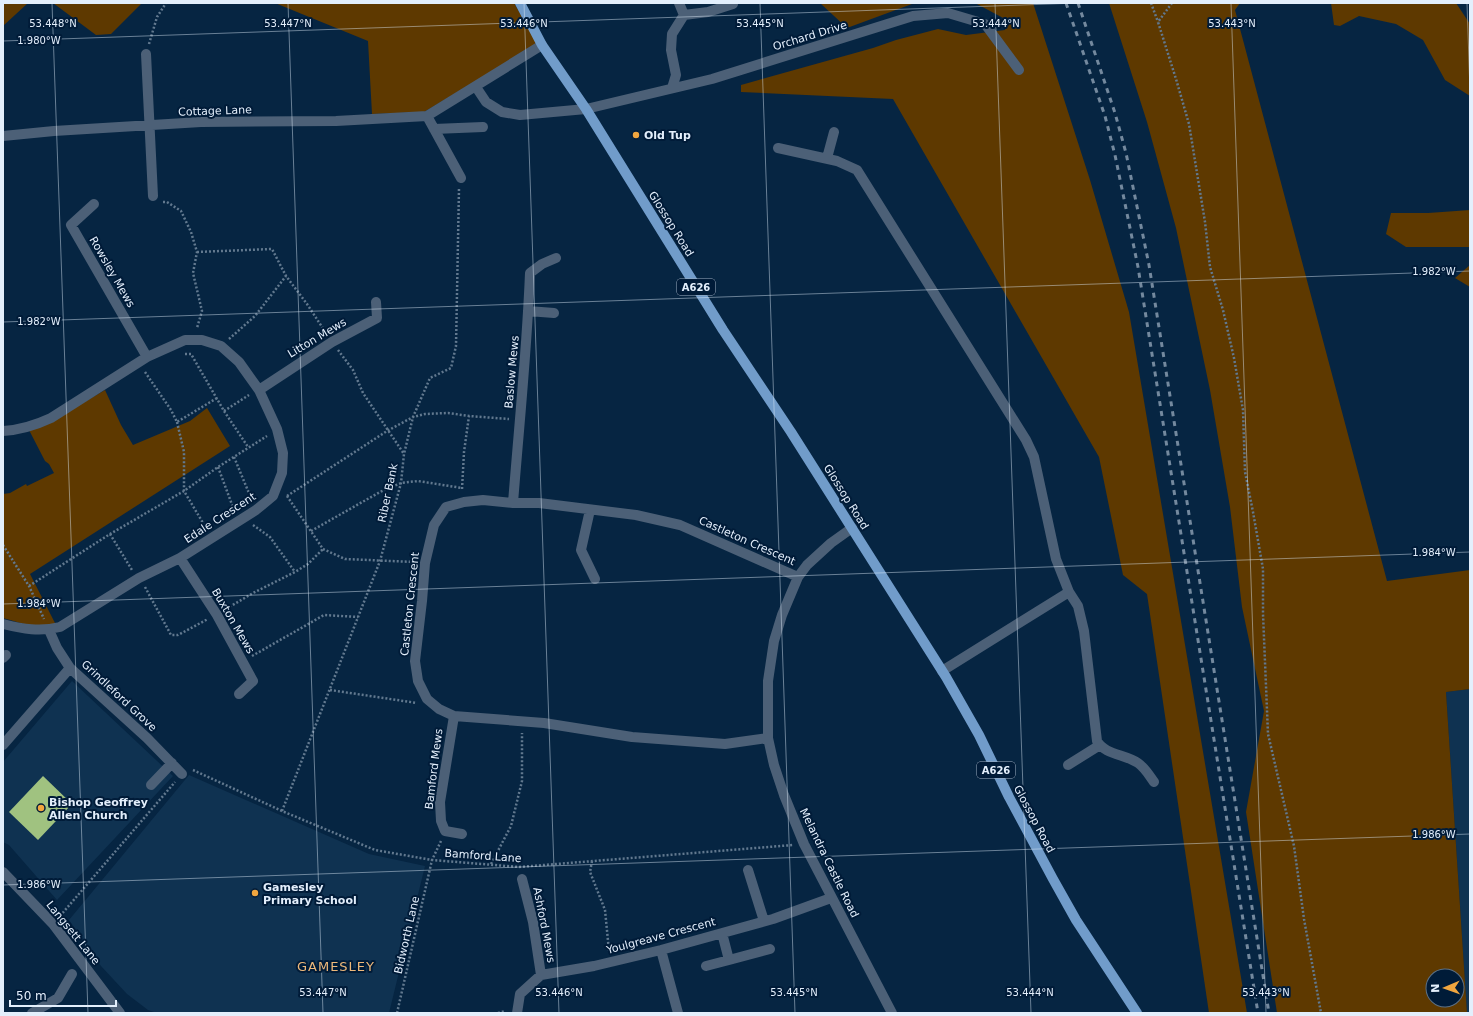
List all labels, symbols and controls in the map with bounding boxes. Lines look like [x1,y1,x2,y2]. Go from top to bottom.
text: 53.448°N [29,18,77,29]
text: 53.447°N [264,18,312,29]
text: 53.446°N [500,18,548,29]
text: 53.445°N [736,18,784,29]
street label: Orchard Drive [771,18,849,53]
text: 53.444°N [972,18,1020,29]
text: 53.443°N [1208,18,1256,29]
text: 1.980°W [17,35,61,46]
street label: Cottage Lane [178,103,252,119]
place label: Old Tup [644,129,691,142]
marker: Old Tup [631,130,641,140]
street label: Glossop Road [646,189,696,259]
street label: Rowsley Mews [87,234,138,310]
text: 1.982°W [1412,266,1456,277]
road number: A626 [677,279,715,295]
street label: Litton Mews [285,315,349,361]
text: 1.982°W [17,316,61,327]
street label: Baslow Mews [502,335,522,409]
street label: Riber Bank [375,462,401,524]
street label: Glossop Road [821,462,871,532]
street label: Edale Crescent [182,490,259,546]
street label: Castleton Crescent [697,514,798,568]
text: 1.984°W [1412,547,1456,558]
street label: Castleton Crescent [398,551,422,657]
street label: Buxton Mews [209,586,257,656]
text: 1.984°W [17,598,61,609]
street label: Grindleford Grove [79,658,159,734]
street label: Bamford Mews [423,728,445,810]
road number: A626 [977,762,1015,778]
street label: Glossop Road [1011,783,1057,855]
place label: Bishop Geoffrey Allen Church [49,796,148,822]
marker: Bishop Geoffrey Allen Church [36,803,46,813]
street label: Melandra Castle Road [797,806,861,920]
text: 1.986°W [1412,829,1456,840]
street label: Bamford Lane [444,847,522,865]
text: 1.986°W [17,879,61,890]
place label: Gamesley Primary School [263,881,357,907]
street label: Ashford Mews [530,886,558,964]
marker: Gamesley Primary School [250,888,260,898]
street label: Bidworth Lane [392,895,422,975]
street label: Langsett Lane [43,899,103,968]
street label: Youlgreave Crescent [604,915,717,957]
district label: GAMESLEY [297,959,375,974]
north arrow [1425,968,1465,1008]
scale bar [10,982,116,1008]
text: N [1429,983,1442,993]
text: 53.447°N [299,987,347,998]
text: 53.446°N [535,987,583,998]
text: 53.445°N [770,987,818,998]
text: 53.444°N [1006,987,1054,998]
text: 53.443°N [1242,987,1290,998]
text: 50 m [16,989,47,1003]

